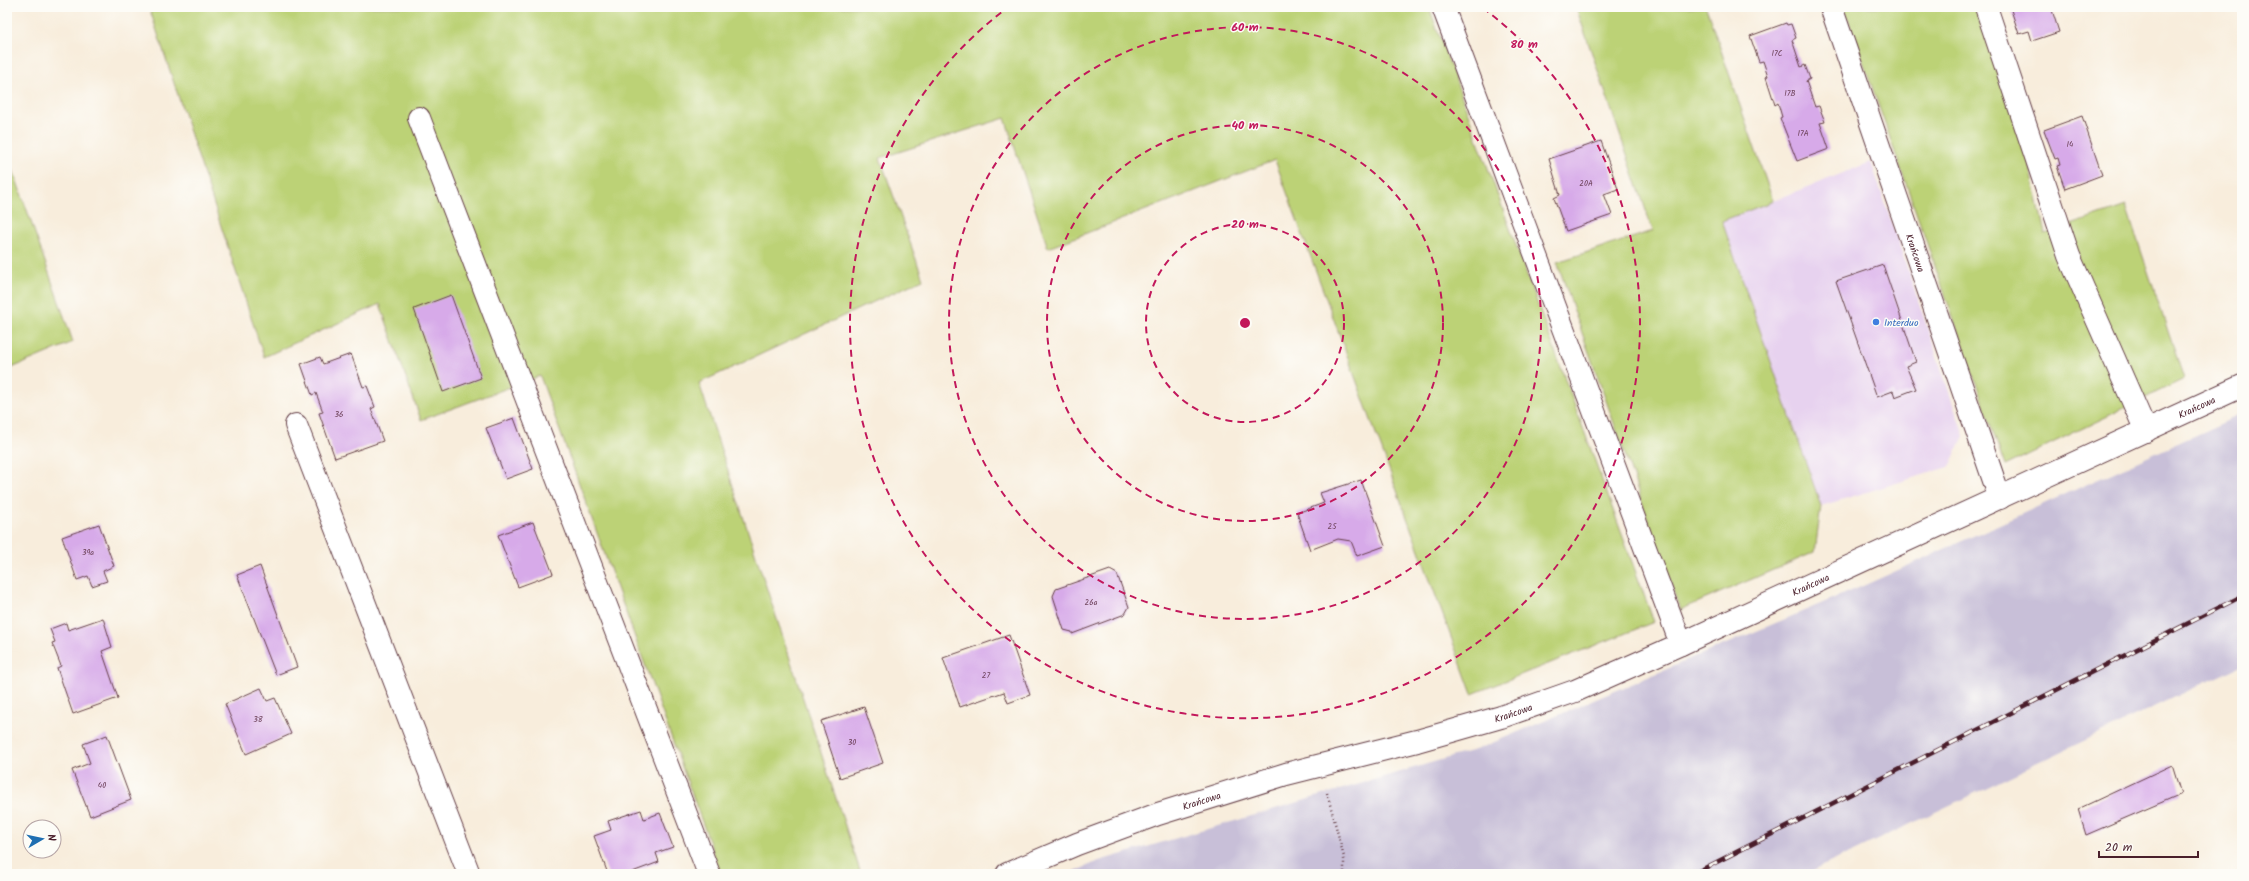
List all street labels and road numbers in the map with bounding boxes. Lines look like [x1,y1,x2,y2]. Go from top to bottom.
street label: Krańcowa [1901,232,1929,275]
street label: Krańcowa [2176,392,2219,423]
street label: Krańcowa [1790,570,1833,601]
street label: Krańcowa [1492,699,1535,728]
street label: Krańcowa [1180,788,1223,815]

